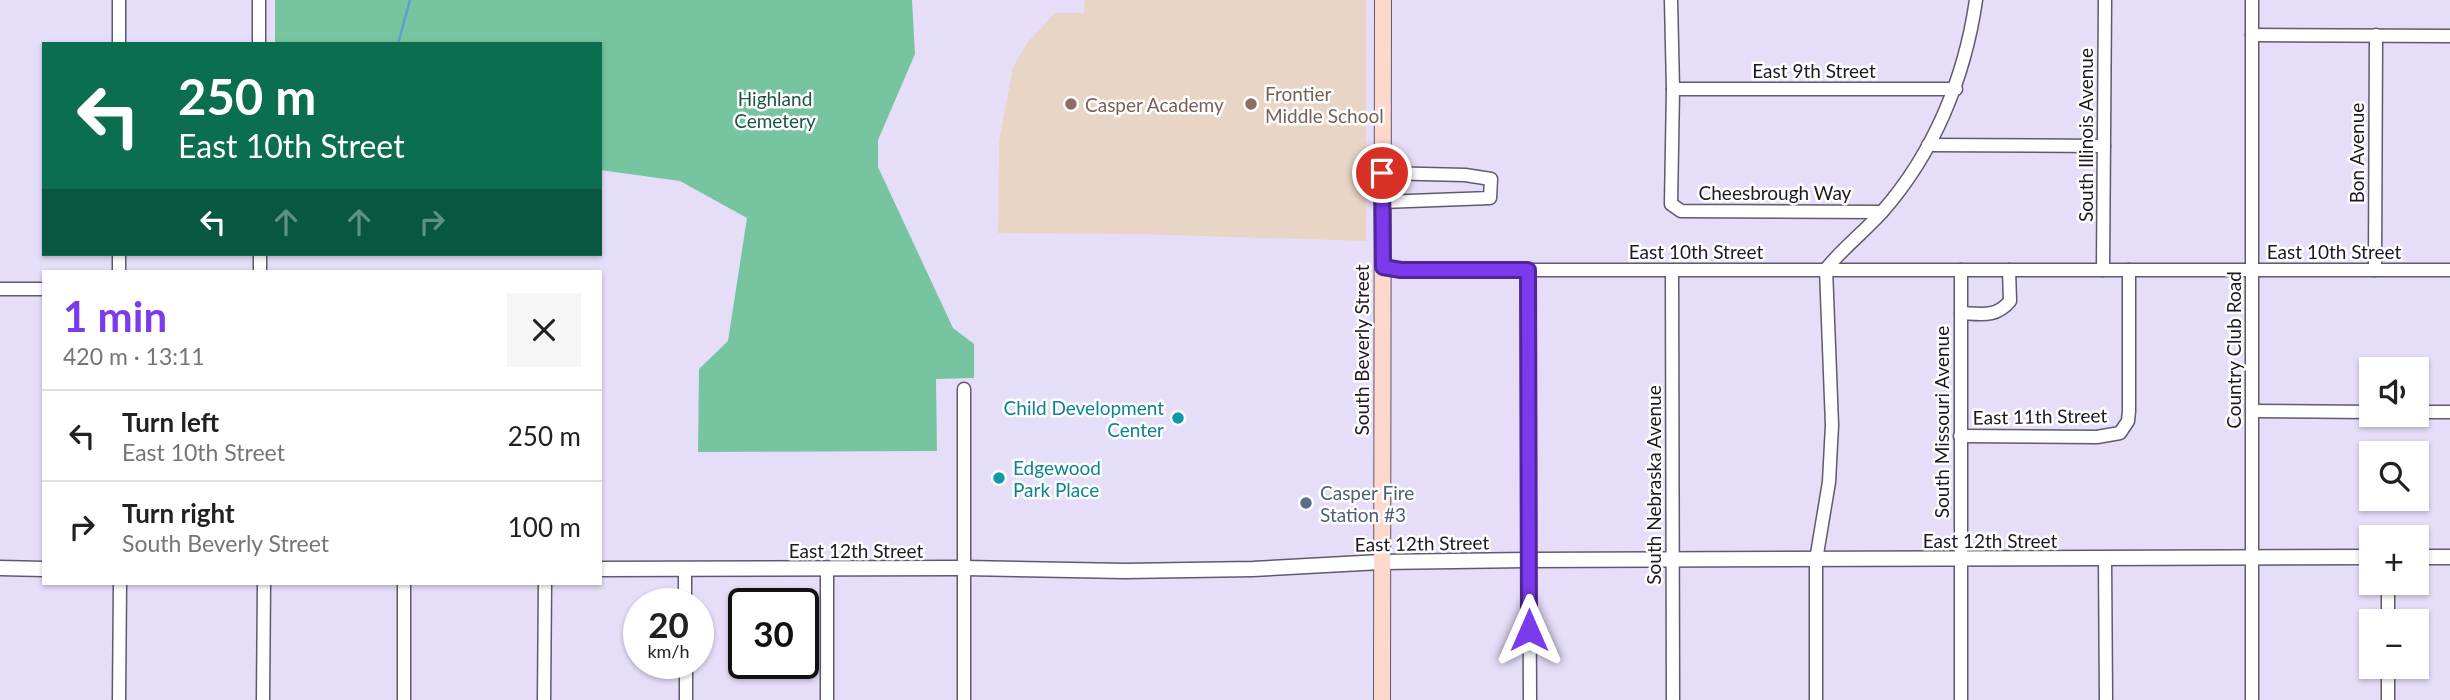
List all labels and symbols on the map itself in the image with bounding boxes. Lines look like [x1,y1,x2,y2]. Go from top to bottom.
street label: South Illinois Avenue [2074,48,2097,222]
street label: East 9th Street [1752,59,1876,82]
place label: Frontier Middle School [1265,82,1384,127]
park label: Highland Cemetery [734,87,816,132]
place label: Casper Academy [1085,93,1224,116]
marker: Casper Academy [1063,96,1079,112]
marker: Frontier Middle School [1243,96,1259,112]
street label: Bon Avenue [2345,103,2368,203]
pin [1352,143,1412,203]
street label: Cheesbrough Way [1699,181,1852,204]
street label: East 10th Street [1629,240,1763,263]
street label: East 10th Street [2267,240,2401,263]
street label: South Beverly Street [1350,264,1373,436]
street label: Country Club Road [2222,271,2245,429]
street label: South Missouri Avenue [1930,326,1953,518]
street label: South Nebraska Avenue [1642,385,1665,585]
place label: Child Development Center [1004,396,1164,441]
street label: East 11th Street [1973,403,2108,429]
marker: Child Development Center [1170,410,1186,426]
place label: Edgewood Park Place [1013,456,1101,501]
marker: Edgewood Park Place [991,470,1007,486]
place label: Casper Fire Station #3 [1320,481,1414,526]
marker: Casper Fire Station #3 [1298,495,1314,511]
street label: East 12th Street [1923,529,2057,552]
street label: East 12th Street [1355,530,1490,556]
street label: East 12th Street [789,539,923,562]
speed limit sign: 30 [728,588,819,679]
position arrow [1492,593,1566,667]

